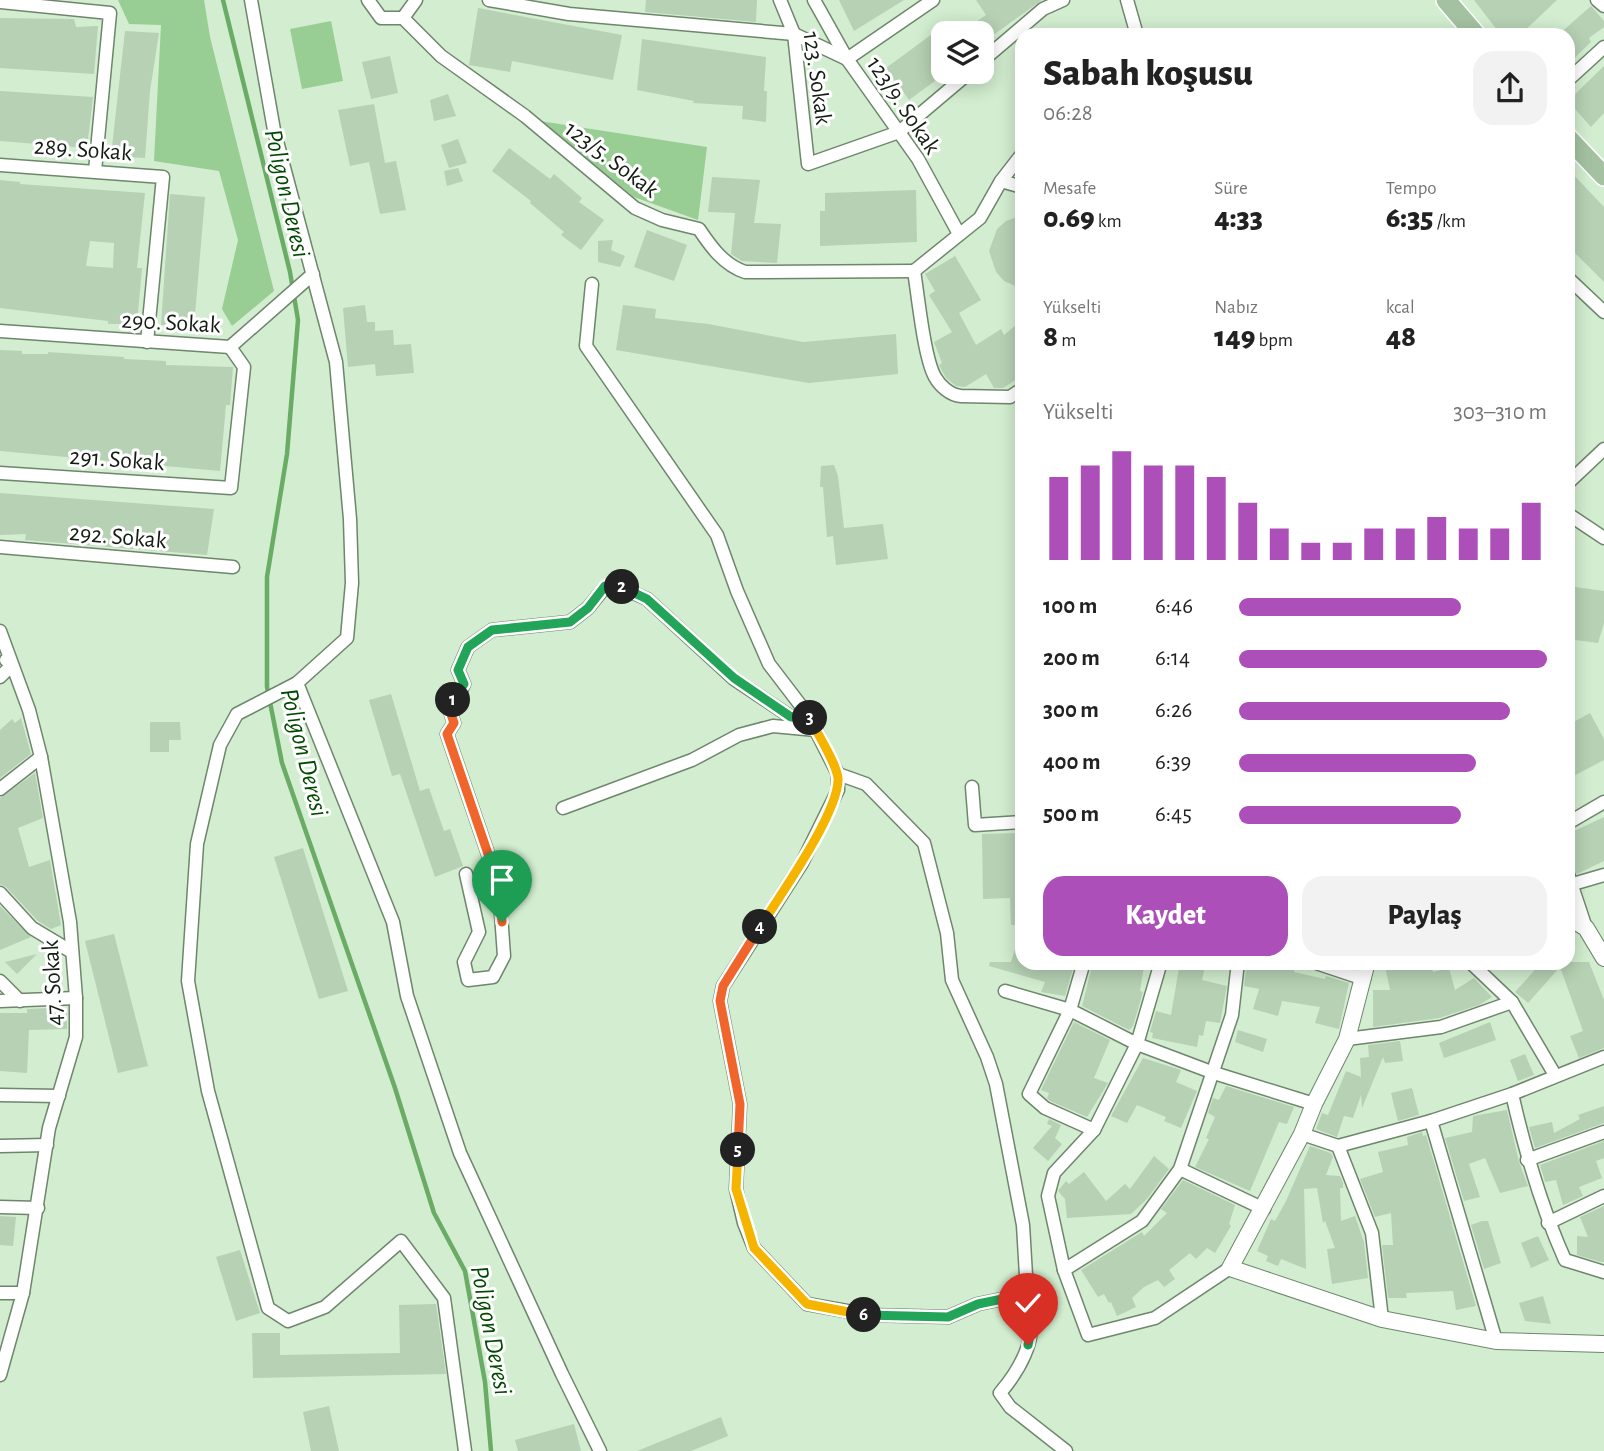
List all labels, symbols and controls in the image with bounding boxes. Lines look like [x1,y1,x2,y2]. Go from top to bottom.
map controls [931,21,994,84]
button: layers [931,21,994,84]
street label: 123. Sokak [799,30,835,126]
button: share [1473,51,1547,125]
street label: 123/9. Sokak [862,52,944,159]
text: Sabah koşusu [1043,55,1253,93]
text: 06:28 [1043,102,1093,125]
street label: 123/5. Sokak [560,117,663,203]
water label: Poligon Deresi [260,127,314,260]
street label: 289. Sokak [33,135,133,165]
text: Mesafe [1043,179,1096,198]
text: Süre [1214,179,1248,198]
text: Tempo [1386,179,1437,198]
text: 0.69 [1043,203,1095,233]
text: 4:33 [1214,203,1263,233]
text: 6:35 [1386,203,1434,233]
text: km [1095,212,1122,231]
text: /km [1434,212,1466,231]
text: Yükselti [1043,298,1101,317]
text: Nabız [1214,298,1258,317]
text: kcal [1386,298,1415,317]
street label: 290. Sokak [121,308,221,338]
text: 8 [1043,322,1058,352]
text: 149 [1214,322,1255,352]
text: 48 [1386,322,1416,352]
text: m [1058,331,1076,350]
text: bpm [1255,331,1293,350]
text: Yükselti [1043,401,1114,424]
text: 303–310 m [1453,401,1547,424]
street label: 291. Sokak [69,445,165,475]
street label: 292. Sokak [68,521,168,553]
pin: 2 [604,570,640,604]
text: 2 [617,577,626,596]
text: 100 m [1043,595,1097,618]
text: 6:46 [1155,595,1193,618]
text: 200 m [1043,647,1100,670]
text: 6:14 [1155,647,1190,670]
pin: 1 [435,682,470,718]
water label: Poligon Deresi [276,686,333,819]
text: 1 [449,690,456,709]
text: 300 m [1043,699,1099,722]
text: 6:26 [1155,699,1192,722]
pin: 3 [792,700,828,736]
text: 3 [805,708,814,727]
text: 400 m [1043,751,1101,774]
text: 6:39 [1155,751,1191,774]
text: 500 m [1043,803,1099,826]
text: 6:45 [1155,803,1192,826]
pin [472,850,532,922]
icon: arrive [483,861,521,899]
button: Kaydet [1043,876,1288,956]
button: Paylaş [1302,876,1547,956]
pin: 4 [742,909,778,944]
text: 4 [755,917,764,936]
street label: 47. Sokak [39,939,67,1027]
pin: 5 [720,1132,756,1168]
text: 5 [733,1140,742,1159]
water label: Poligon Deresi [466,1263,516,1397]
pin [998,1273,1058,1345]
icon: check [1009,1284,1047,1322]
pin: 6 [846,1298,882,1332]
text: 6 [859,1305,868,1324]

